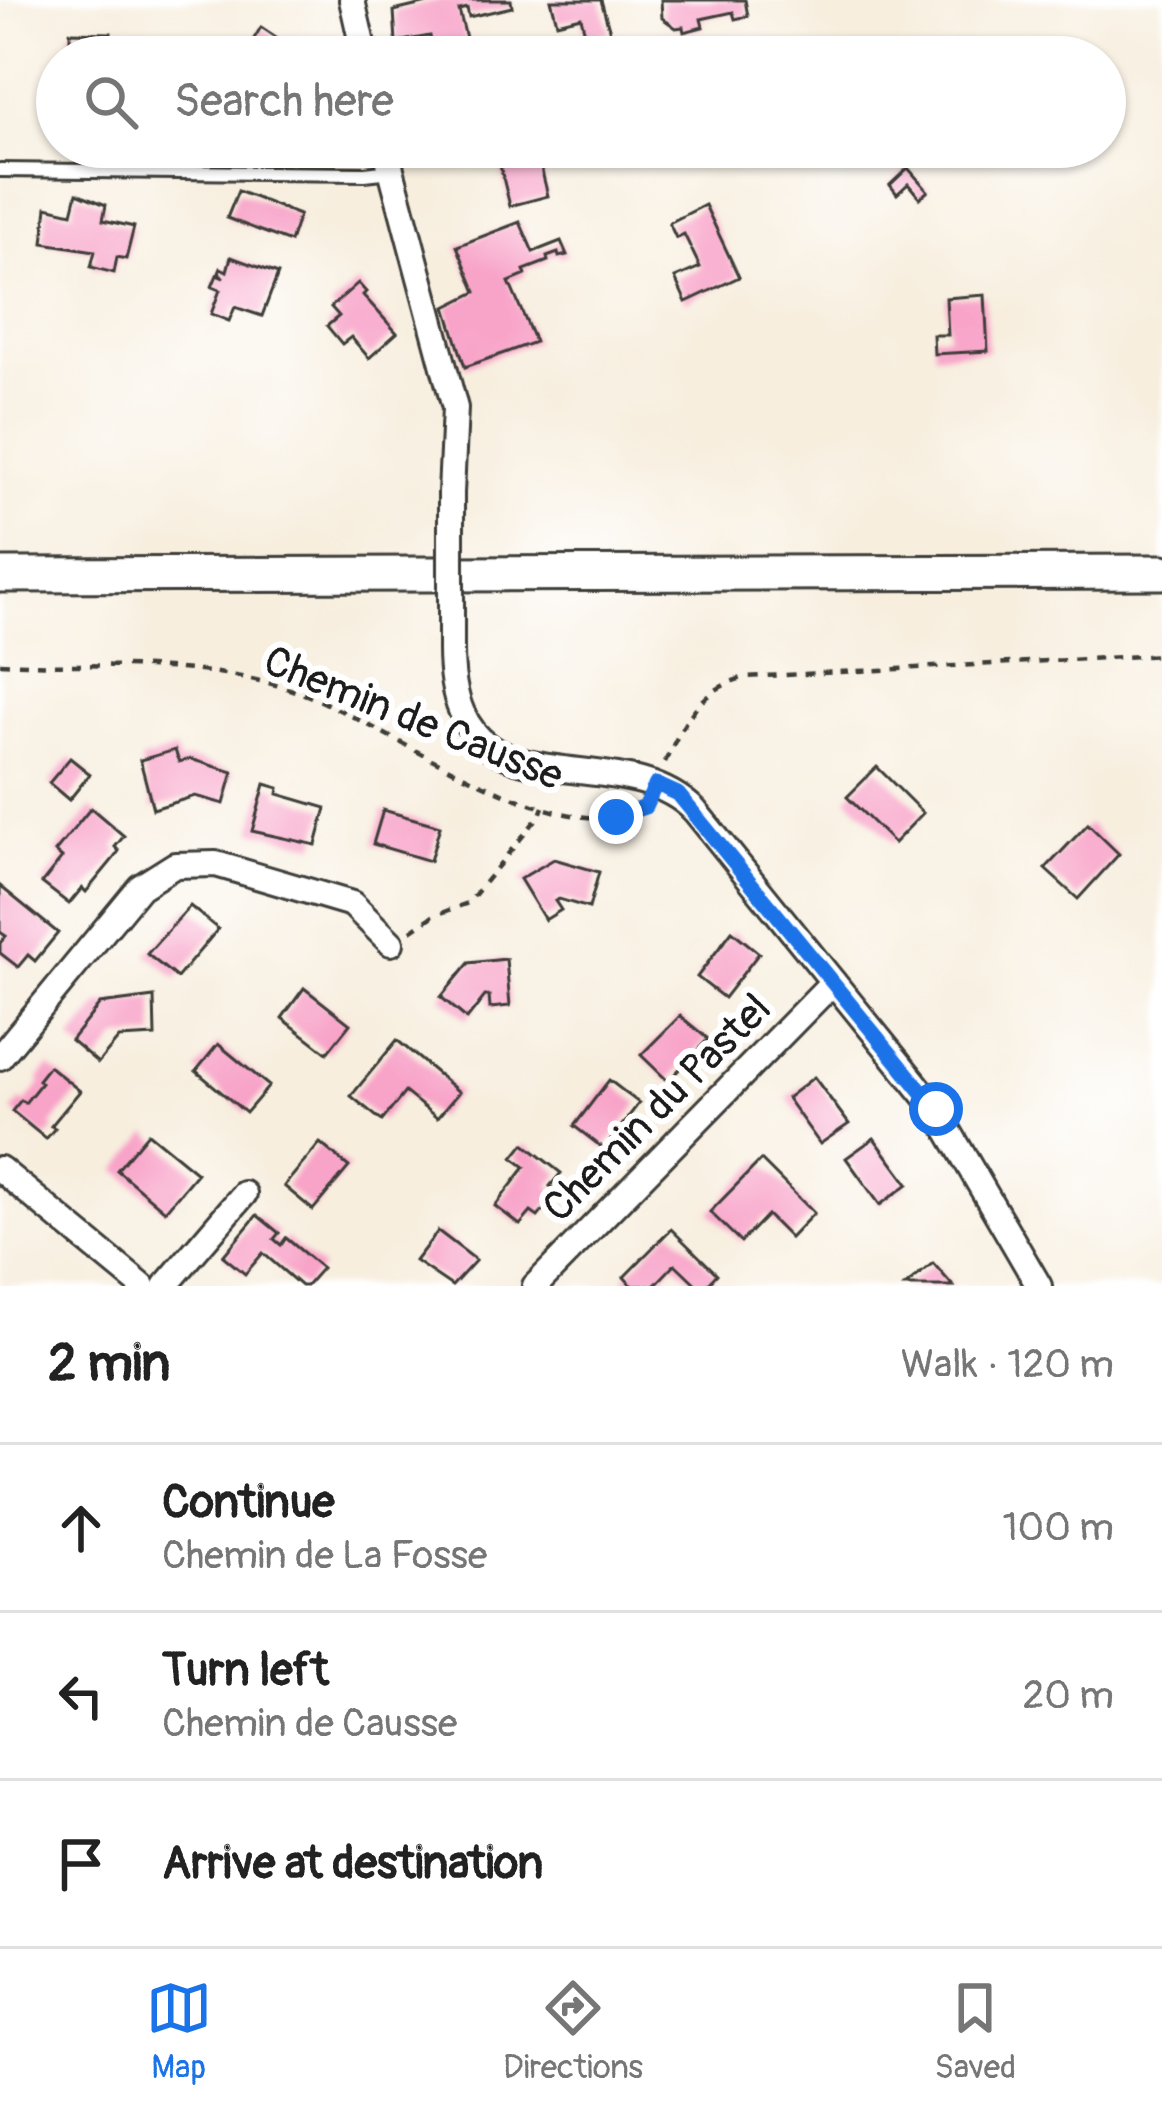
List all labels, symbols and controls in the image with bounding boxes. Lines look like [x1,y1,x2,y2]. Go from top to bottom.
search box [36,36,1126,168]
icon: search [78,69,144,135]
text: Search here [174,74,394,130]
street label: Chemin de Causse [256,635,571,803]
route end [589,790,643,844]
street label: Chemin du Pastel [532,983,782,1233]
route start [909,1082,963,1136]
text: 2 min [48,1332,170,1396]
text: Walk · 120 m [901,1340,1114,1389]
text: Continue [162,1475,335,1531]
icon: ahead [48,1495,114,1561]
text: 100 m [1002,1503,1114,1552]
text: Chemin de La Fosse [162,1531,487,1580]
text: Turn left [162,1643,329,1699]
icon: left [48,1663,114,1729]
text: 20 m [1022,1671,1114,1720]
text: Chemin de Causse [162,1699,457,1748]
icon: arrive [48,1831,114,1897]
text: Arrive at destination [162,1836,543,1892]
tab: Map [146,1975,212,2088]
tab: Directions [503,1975,643,2088]
tab: Saved [934,1975,1016,2088]

